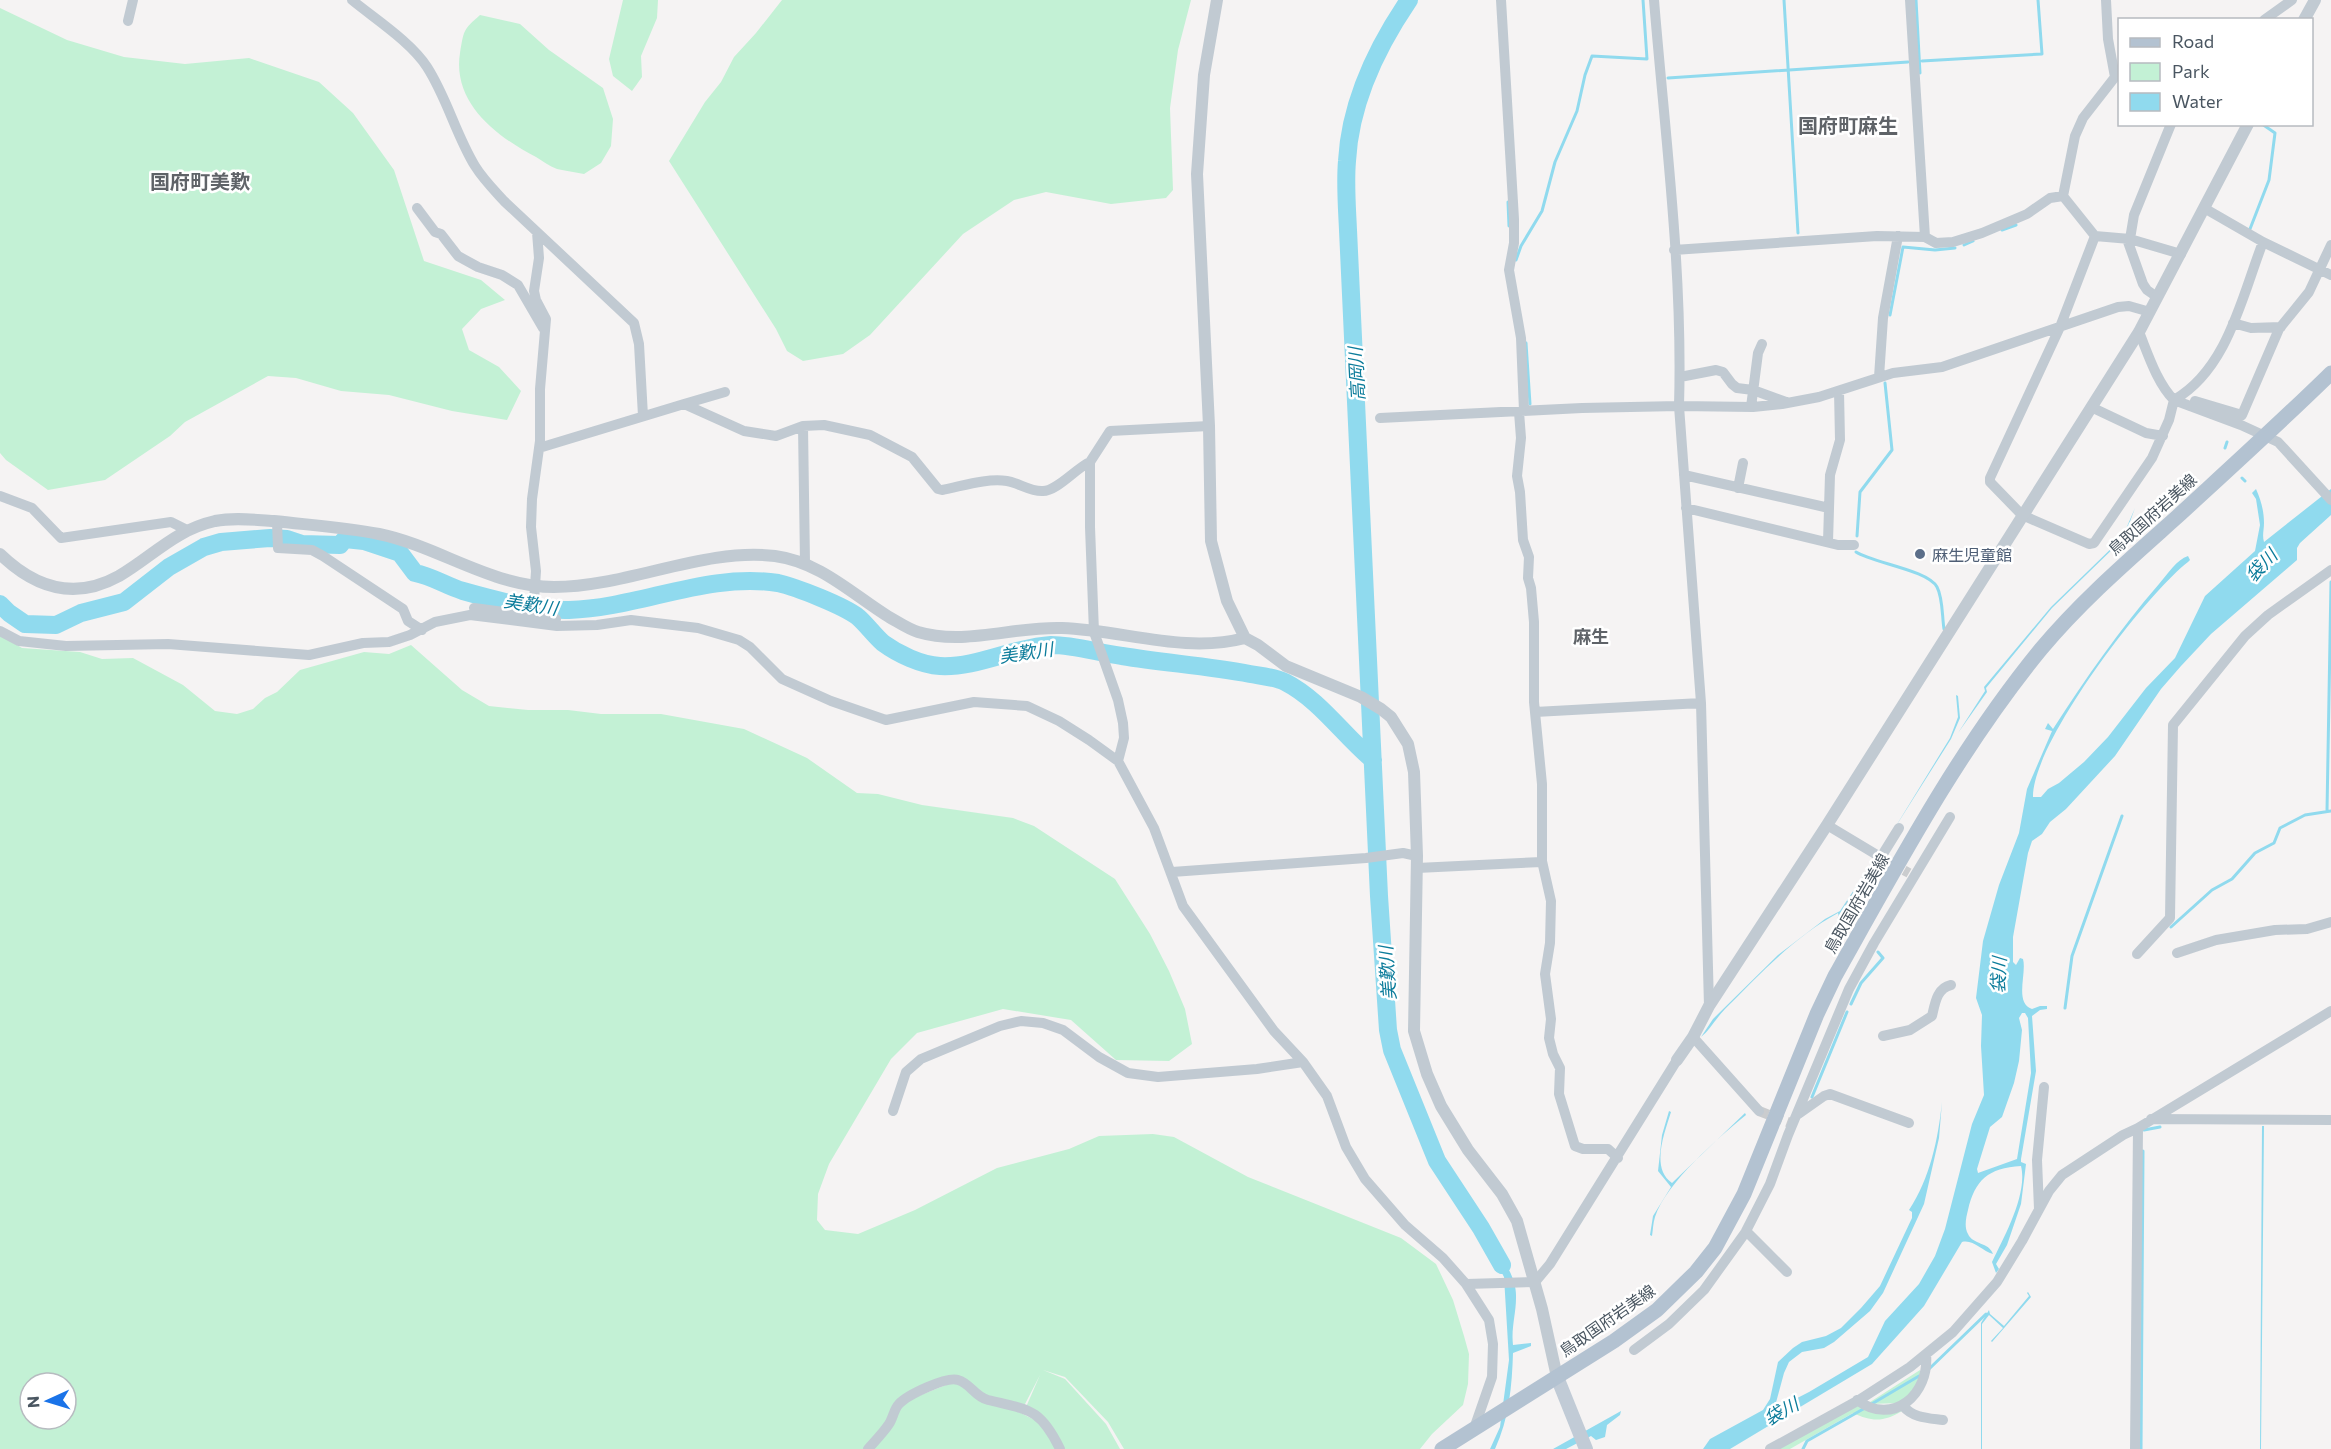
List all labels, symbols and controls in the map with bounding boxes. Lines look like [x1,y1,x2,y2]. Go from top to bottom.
legend [2118,18,2313,126]
text: Road [2172,30,2214,52]
text: Park [2172,60,2210,82]
text: Water [2172,90,2223,112]
district label: 国府町麻生 [1798,113,1898,137]
district label: 国府町美歎 [150,169,250,193]
water label: 高岡川 [1343,344,1368,402]
street label: 鳥取国府岩美線 [2104,469,2200,559]
water label: 袋川 [2241,543,2283,586]
place label: 麻生児童館 [1932,545,2012,564]
marker: 麻生児童館 [1913,547,1927,561]
water label: 美歎川 [503,589,561,619]
district label: 麻生 [1573,625,1609,647]
water label: 美歎川 [998,637,1056,667]
street label: 鳥取国府岩美線 [1820,850,1892,956]
water label: 美歎川 [1374,943,1400,1001]
water label: 袋川 [1986,954,2010,994]
street label: 鳥取国府岩美線 [1556,1280,1658,1360]
north arrow [18,1371,78,1431]
water label: 袋川 [1760,1392,1804,1429]
text: N [23,1395,42,1409]

